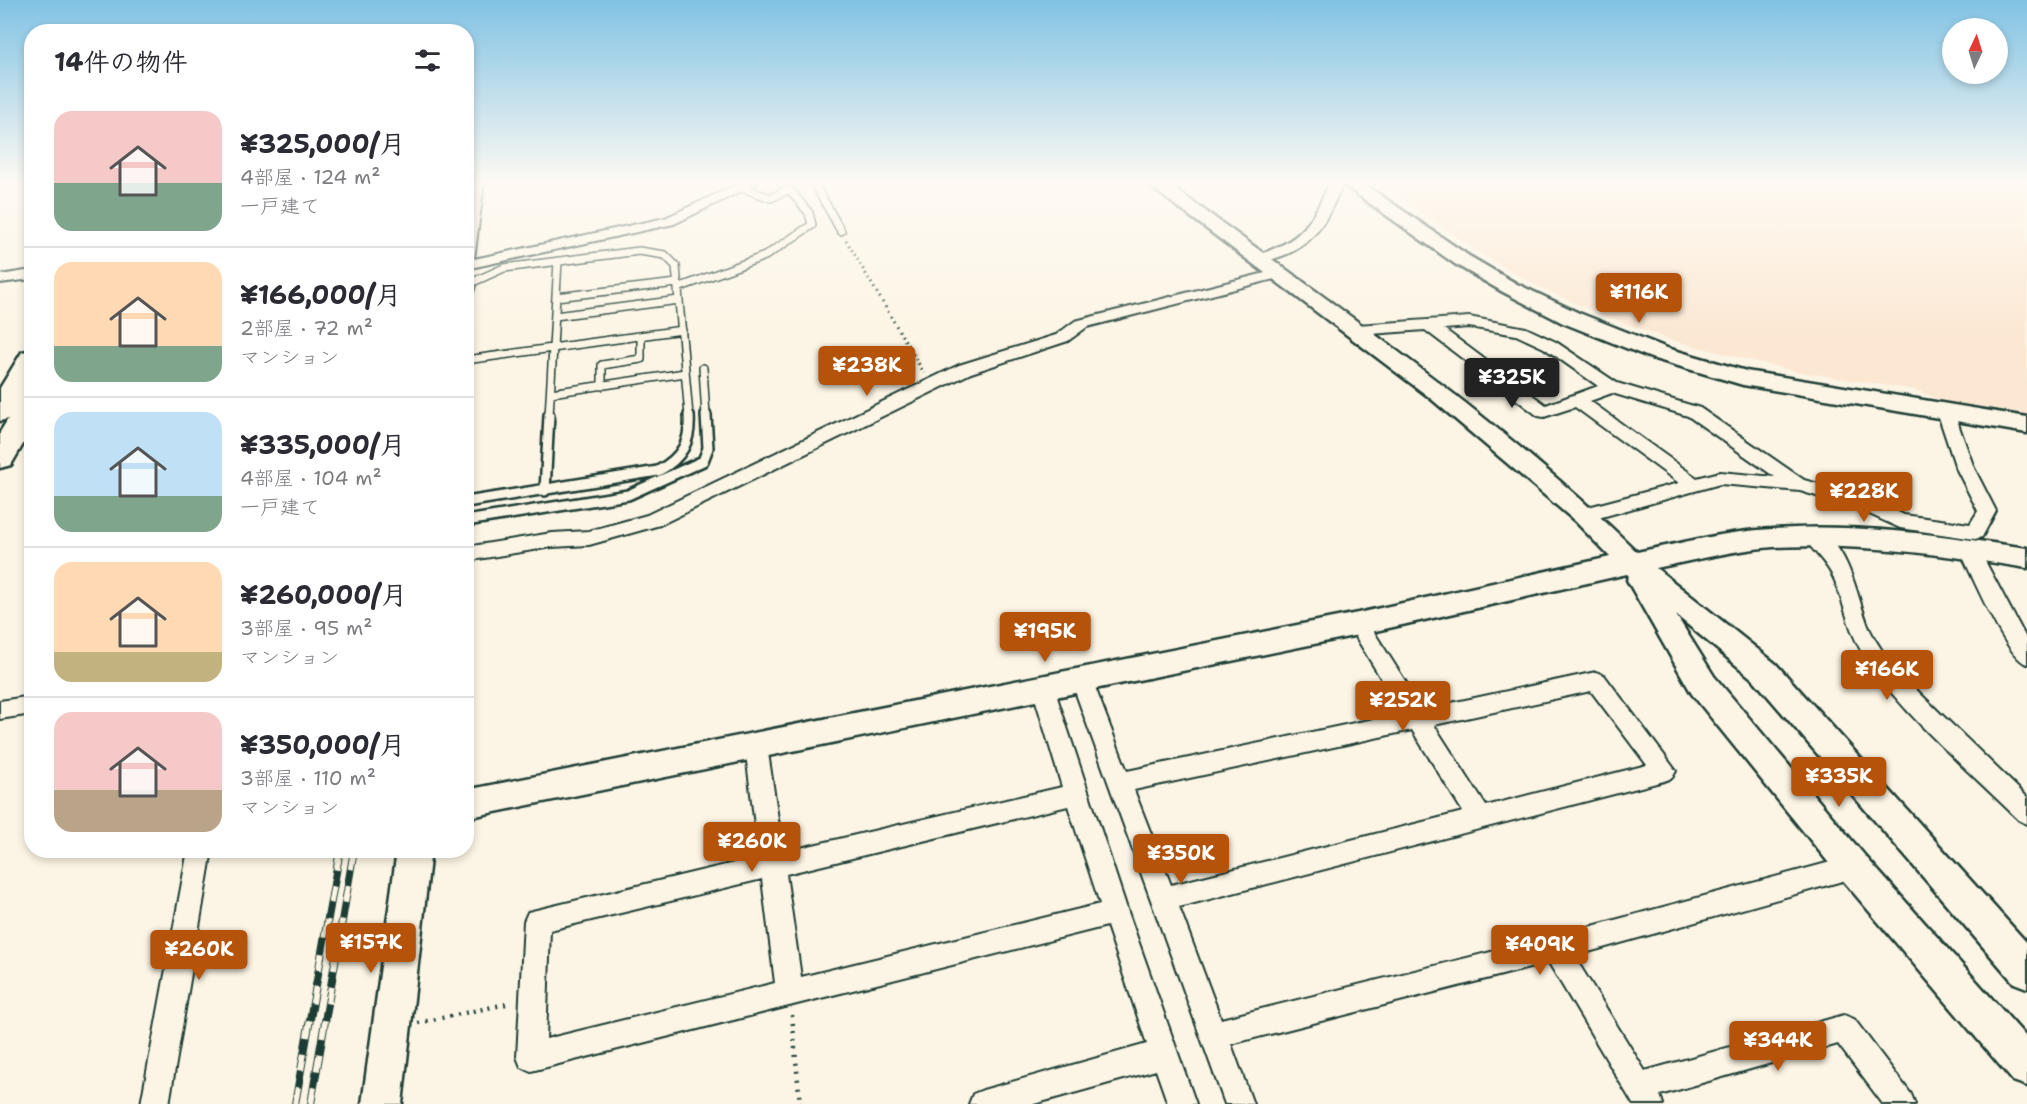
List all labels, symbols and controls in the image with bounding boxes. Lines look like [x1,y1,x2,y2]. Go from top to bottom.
north arrow [1942,18,2008,84]
map controls [1942,18,2008,84]
text: 14件の物件 [54,44,188,79]
icon: filters [411,44,444,77]
text: ¥325,000/月 [240,126,405,161]
icon: home [102,135,174,207]
text: 4部屋 · 124 m² [240,164,381,190]
text: 一戸建て [240,193,320,219]
pin: ¥116K [1597,273,1681,324]
text: ¥166,000/月 [240,277,402,312]
text: ¥116K [1610,279,1668,305]
icon: home [102,286,174,358]
text: 2部屋 · 72 m² [240,315,373,341]
text: マンション [240,344,339,370]
pin: ¥238K [825,346,909,397]
text: ¥238K [832,352,902,378]
pin: ¥325K [1470,358,1554,409]
text: ¥325K [1478,364,1546,390]
text: ¥335,000/月 [240,427,406,462]
icon: home [102,436,174,508]
text: 4部屋 · 104 m² [240,465,382,491]
pin: ¥228K [1822,472,1906,523]
text: ¥228K [1829,478,1899,504]
text: 一戸建て [240,494,320,520]
text: ¥260,000/月 [240,577,407,612]
icon: home [102,586,174,658]
pin: ¥195K [1003,612,1087,663]
text: 3部屋 · 95 m² [240,615,372,641]
text: ¥195K [1014,618,1076,644]
text: マンション [240,644,339,670]
pin: ¥166K [1845,650,1929,701]
text: ¥166K [1855,656,1919,682]
pin: ¥252K [1361,681,1445,732]
text: ¥252K [1369,687,1437,713]
text: ¥350,000/月 [240,727,406,762]
icon: home [102,736,174,808]
pin: ¥335K [1797,757,1881,808]
text: ¥335K [1805,763,1873,789]
text: 3部屋 · 110 m² [240,765,376,791]
text: マンション [240,794,339,820]
pin: ¥260K [710,822,794,873]
text: ¥260K [717,828,787,854]
pin: ¥350K [1139,834,1223,885]
text: ¥350K [1147,840,1215,866]
pin: ¥157K [329,923,413,974]
pin: ¥409K [1498,925,1582,976]
text: ¥157K [340,929,402,955]
pin: ¥260K [157,930,241,981]
text: ¥409K [1505,931,1575,957]
text: ¥260K [164,936,234,962]
pin: ¥344K [1736,1021,1820,1072]
text: ¥344K [1743,1027,1813,1053]

